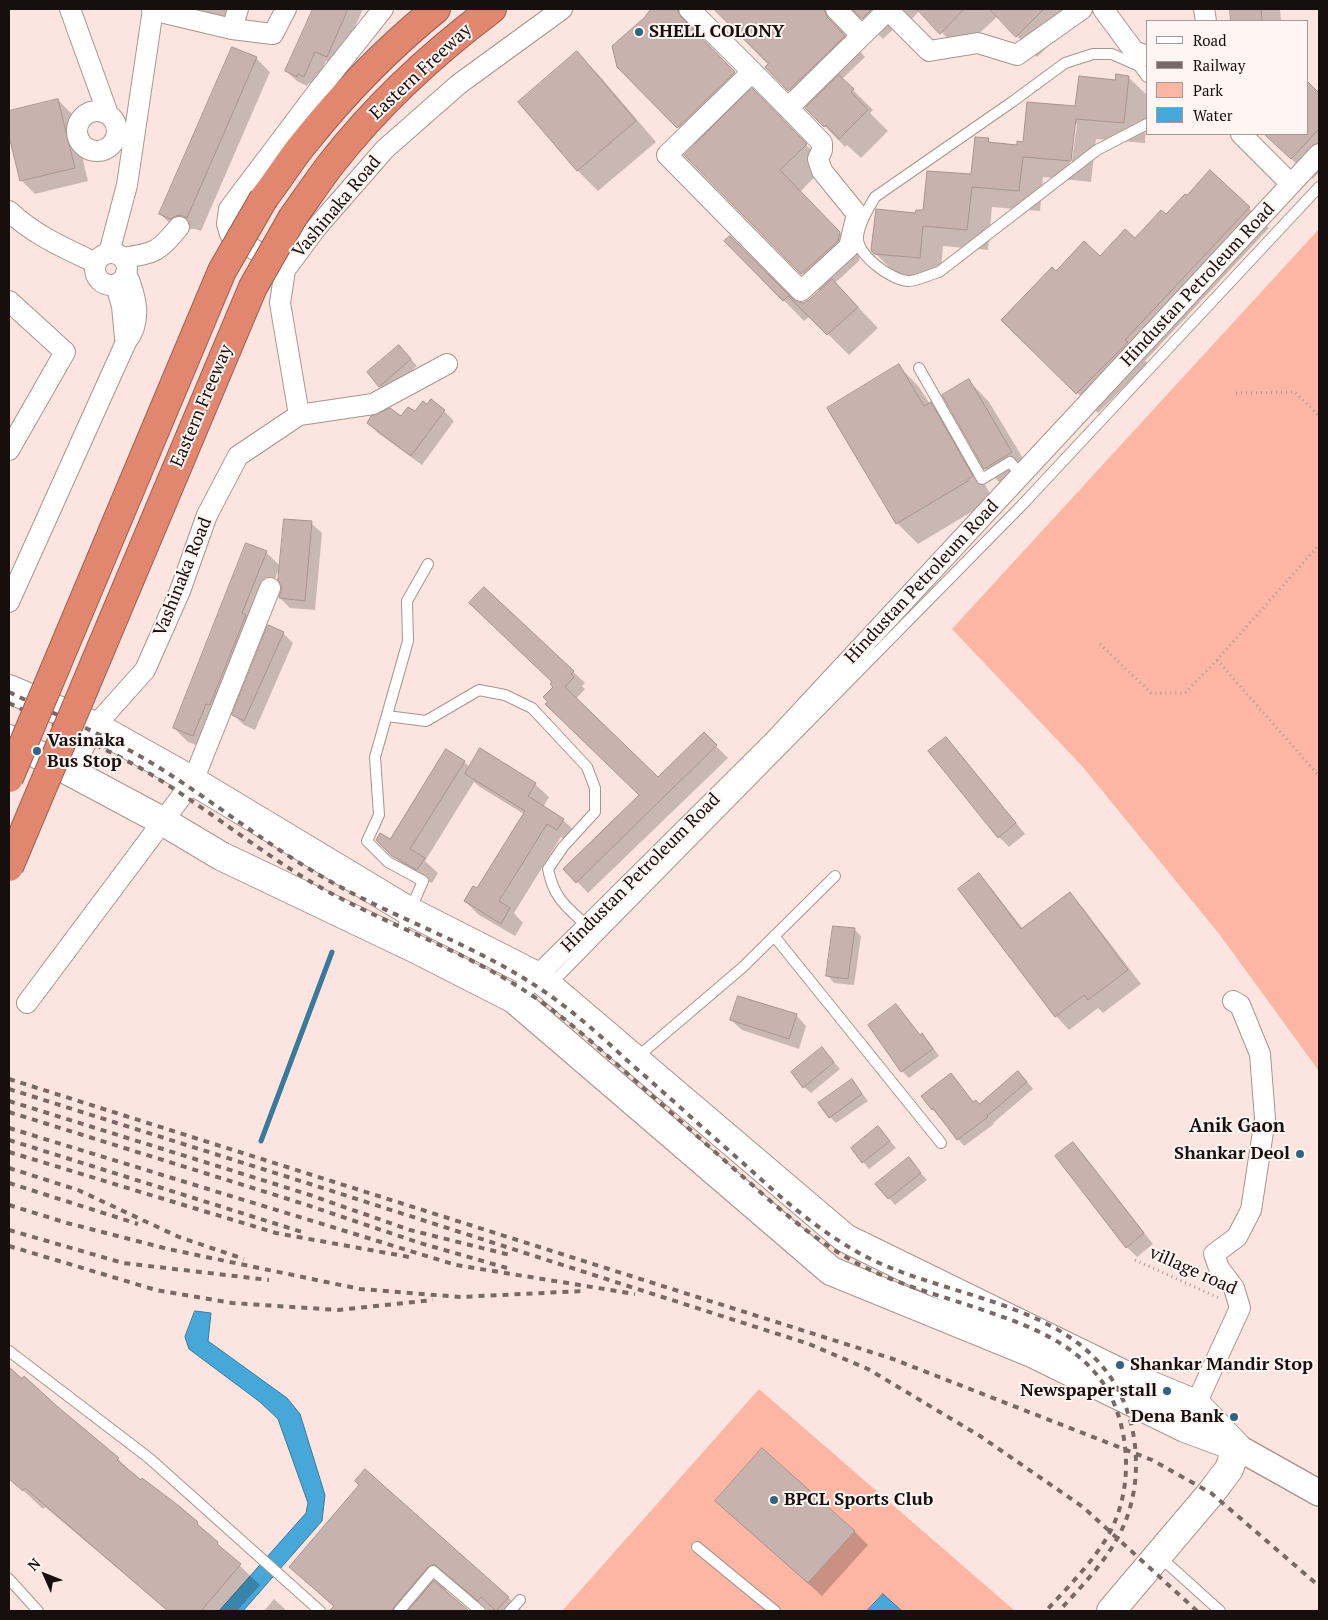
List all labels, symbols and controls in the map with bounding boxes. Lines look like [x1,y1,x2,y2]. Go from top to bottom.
street label: Eastern Freeway [366,19,476,125]
legend [1146,20,1308,135]
place label: SHELL COLONY [649,21,784,43]
marker: SHELL COLONY [633,26,645,38]
text: Road [1193,30,1226,50]
text: Railway [1193,55,1245,75]
text: Park [1193,80,1223,100]
text: Water [1193,105,1232,125]
street label: Vashinaka Road [288,152,386,262]
street label: Hindustan Petroleum Road [1117,199,1279,371]
street label: Eastern Freeway [166,341,238,471]
street label: Hindustan Petroleum Road [841,496,1003,668]
street label: Vashinaka Road [149,514,217,640]
place label: Vasinaka Bus Stop [47,730,125,772]
marker: Vasinaka Bus Stop [31,745,43,757]
street label: Hindustan Petroleum Road [557,789,725,957]
district label: Anik Gaon [1189,1116,1285,1138]
place label: Shankar Deol [1174,1143,1290,1165]
marker: Shankar Deol [1294,1148,1306,1160]
street label: village road [1146,1242,1240,1300]
place label: Shankar Mandir Stop [1130,1354,1313,1376]
marker: Shankar Mandir Stop [1114,1359,1126,1371]
place label: Newspaper stall [1020,1380,1157,1402]
marker: Newspaper stall [1161,1385,1173,1397]
place label: Dena Bank [1131,1406,1224,1428]
marker: Dena Bank [1228,1411,1240,1423]
place label: BPCL Sports Club [784,1489,933,1511]
marker: BPCL Sports Club [768,1494,780,1506]
north arrow [20,1550,70,1600]
text: N [23,1554,44,1575]

